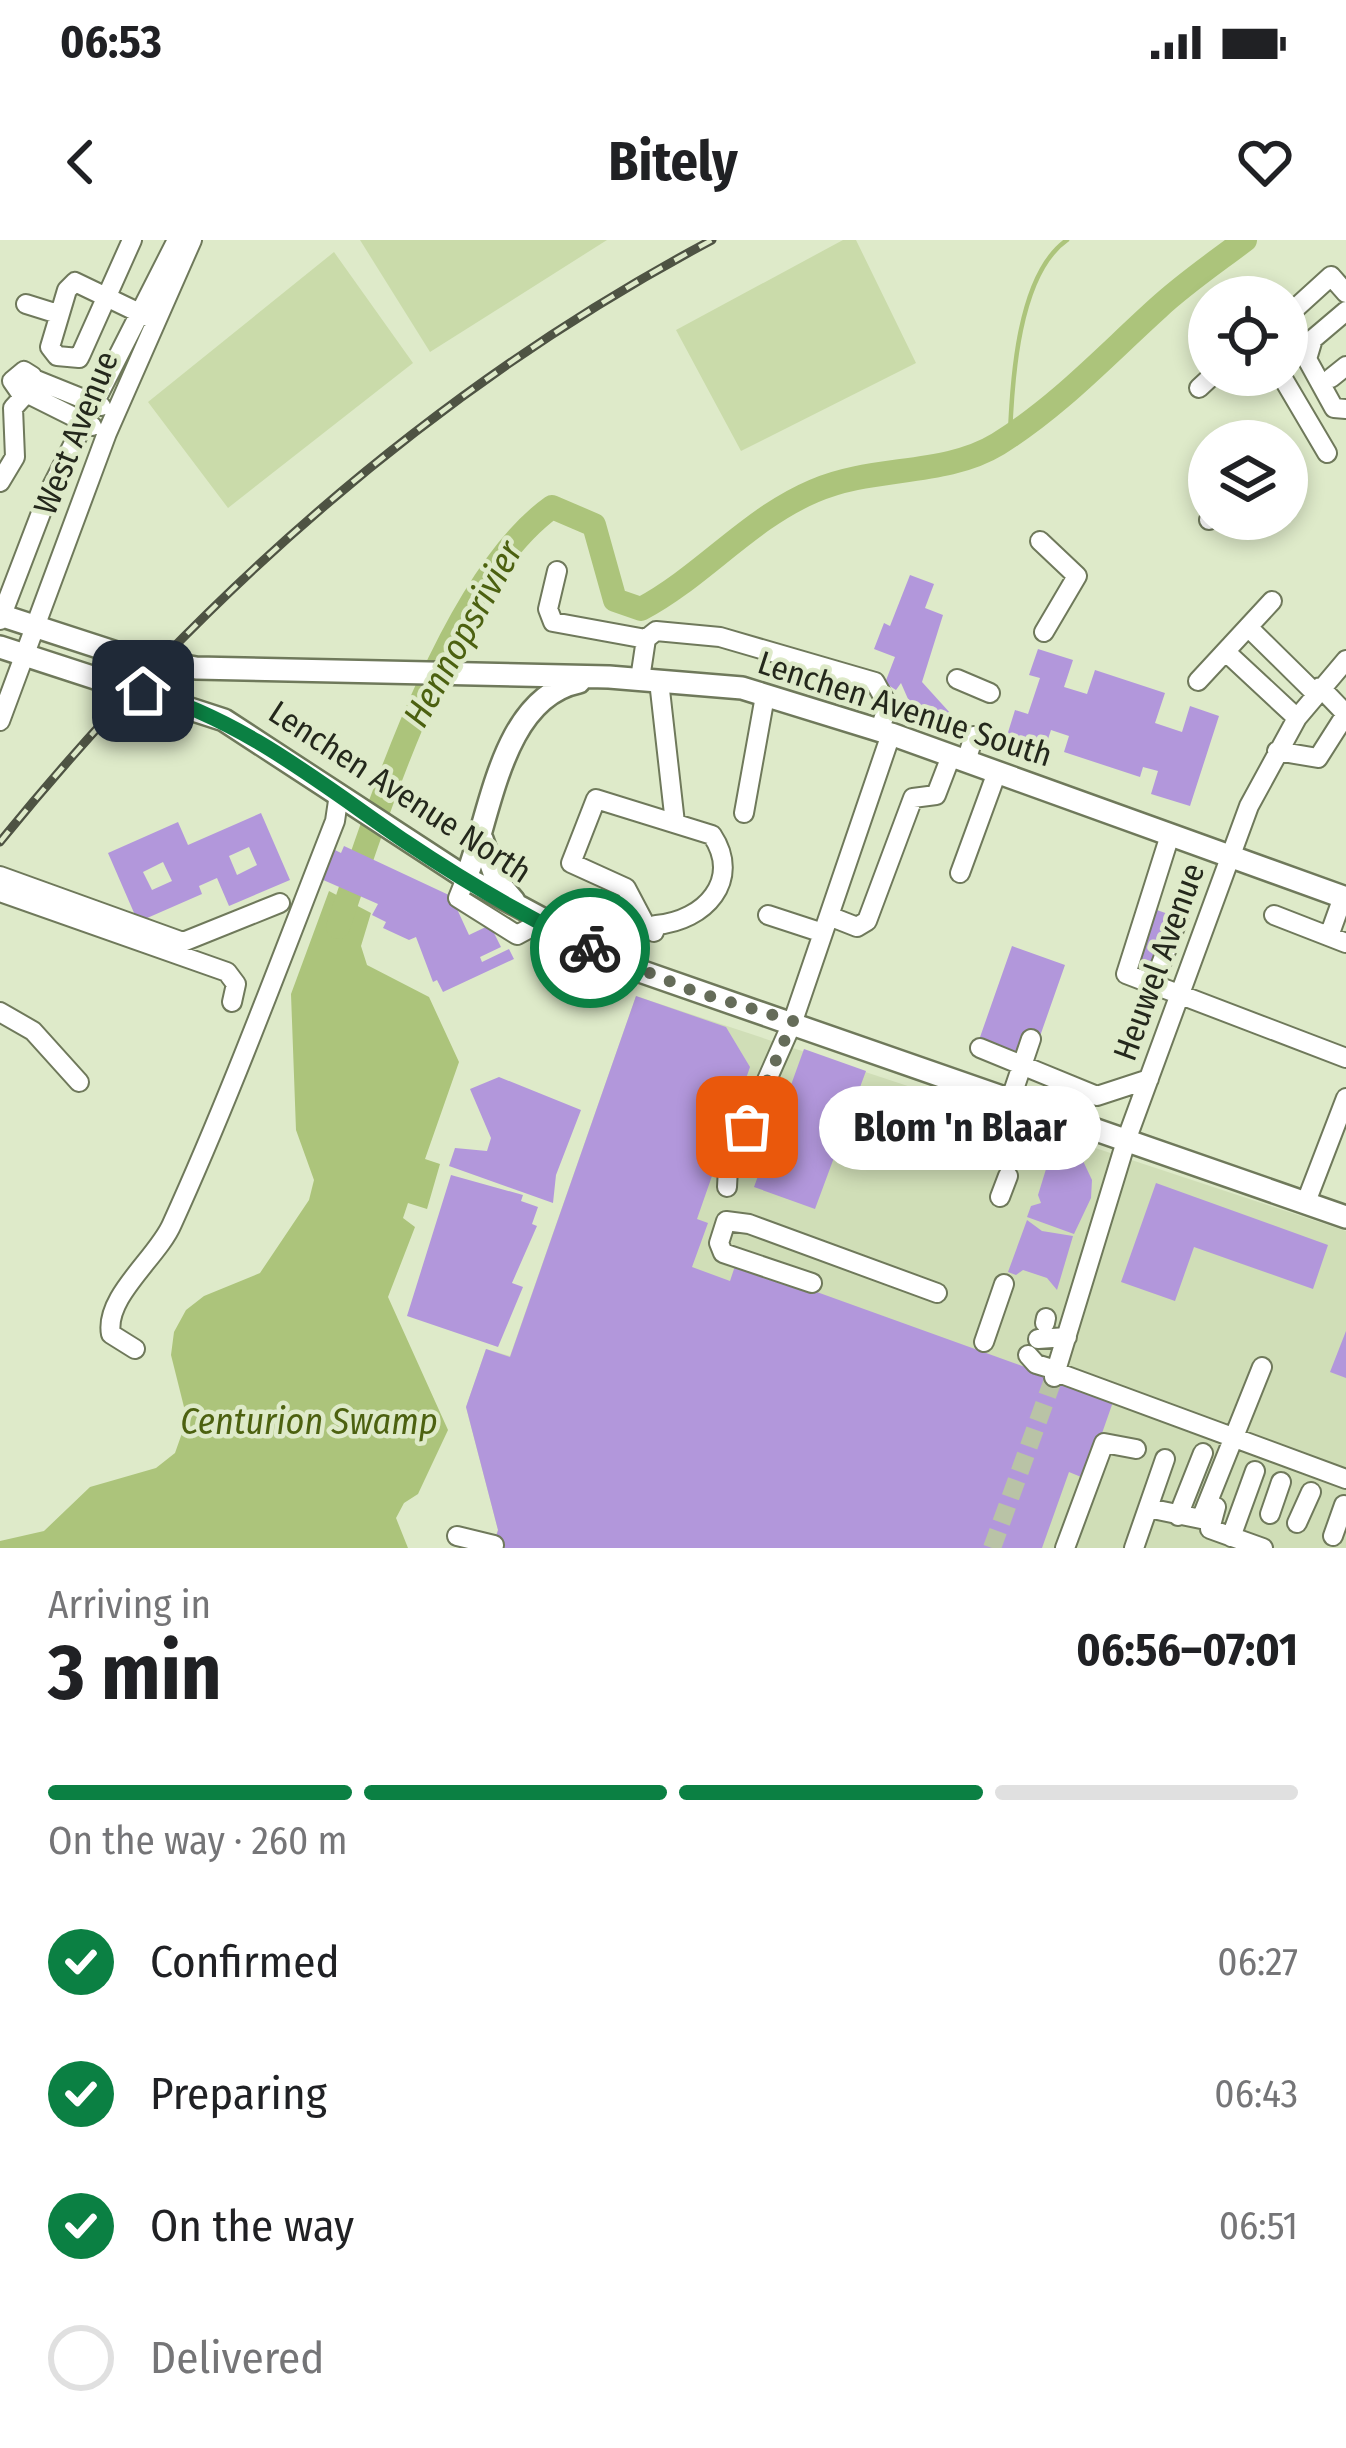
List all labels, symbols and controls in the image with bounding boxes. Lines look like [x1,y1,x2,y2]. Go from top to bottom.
text: 06:53 [60,15,162,69]
icon: back [48,129,114,195]
icon: heart [1232,129,1298,195]
text: Bitely [608,130,738,194]
map controls [1188,276,1308,540]
button: locate [1188,276,1308,396]
street label: West Avenue [25,346,127,520]
button: layers [1188,420,1308,540]
water label: Hennopsrivier [394,532,533,735]
pin [92,640,194,742]
street label: Lenchen Avenue South [753,643,1057,775]
icon: home [110,658,176,724]
street label: Lenchen Avenue North [261,692,539,892]
street label: Heuwel Avenue [1105,858,1213,1066]
courier [530,888,650,1008]
icon: bike [557,915,623,981]
pin [696,1076,798,1178]
callout: Blom 'n Blaar [819,1085,1101,1169]
icon: bag [714,1094,780,1160]
text: Blom 'n Blaar [853,1105,1067,1151]
water label: Centurion Swamp [180,1400,438,1444]
text: Arriving in [48,1582,211,1628]
text: 06:56–07:01 [1076,1623,1298,1677]
text: 3 min [48,1626,222,1720]
text: On the way · 260 m [48,1818,348,1864]
icon: check [48,1929,114,1995]
text: Confirmed [150,1935,340,1989]
text: 06:27 [1217,1939,1298,1985]
icon: check [48,2061,114,2127]
text: Preparing [150,2067,327,2121]
text: 06:43 [1214,2071,1298,2117]
icon: check [48,2193,114,2259]
text: On the way [150,2199,354,2253]
text: 06:51 [1219,2203,1298,2249]
text: Delivered [150,2331,324,2385]

